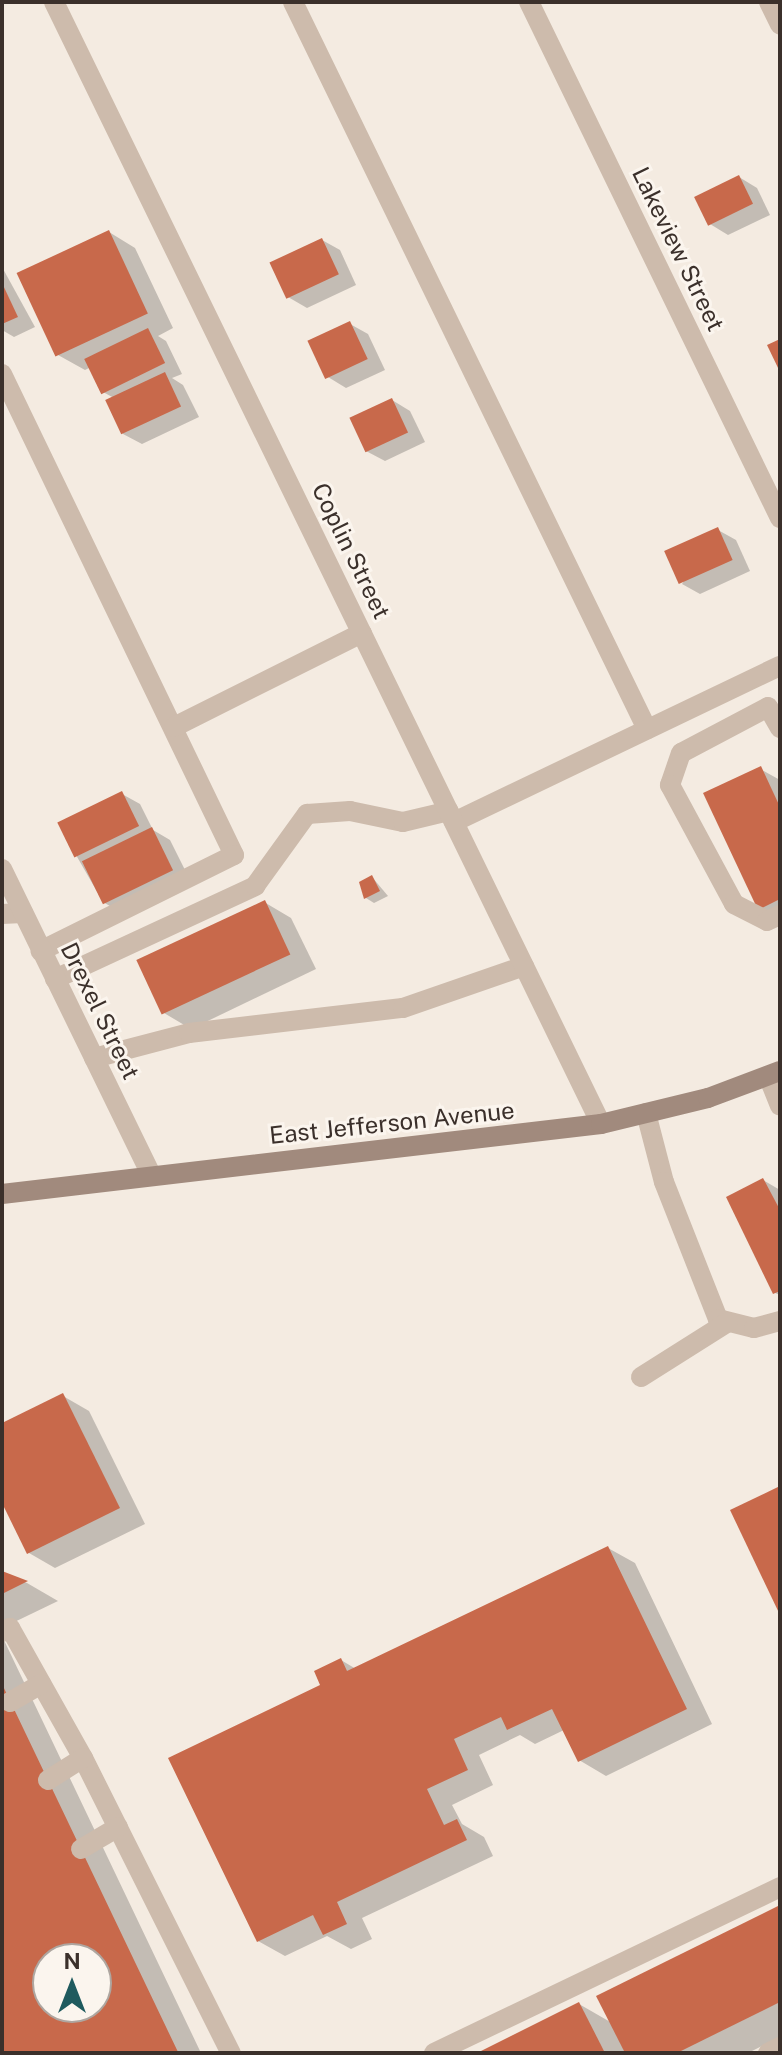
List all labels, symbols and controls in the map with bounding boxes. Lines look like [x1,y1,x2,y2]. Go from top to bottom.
street label: Lakeview Street [626,162,730,336]
street label: Coplin Street [306,478,396,624]
street label: Drexel Street [55,938,145,1084]
street label: East Jefferson Avenue [268,1096,516,1150]
north arrow [32,1943,112,2023]
text: N [63,1948,81,1974]

